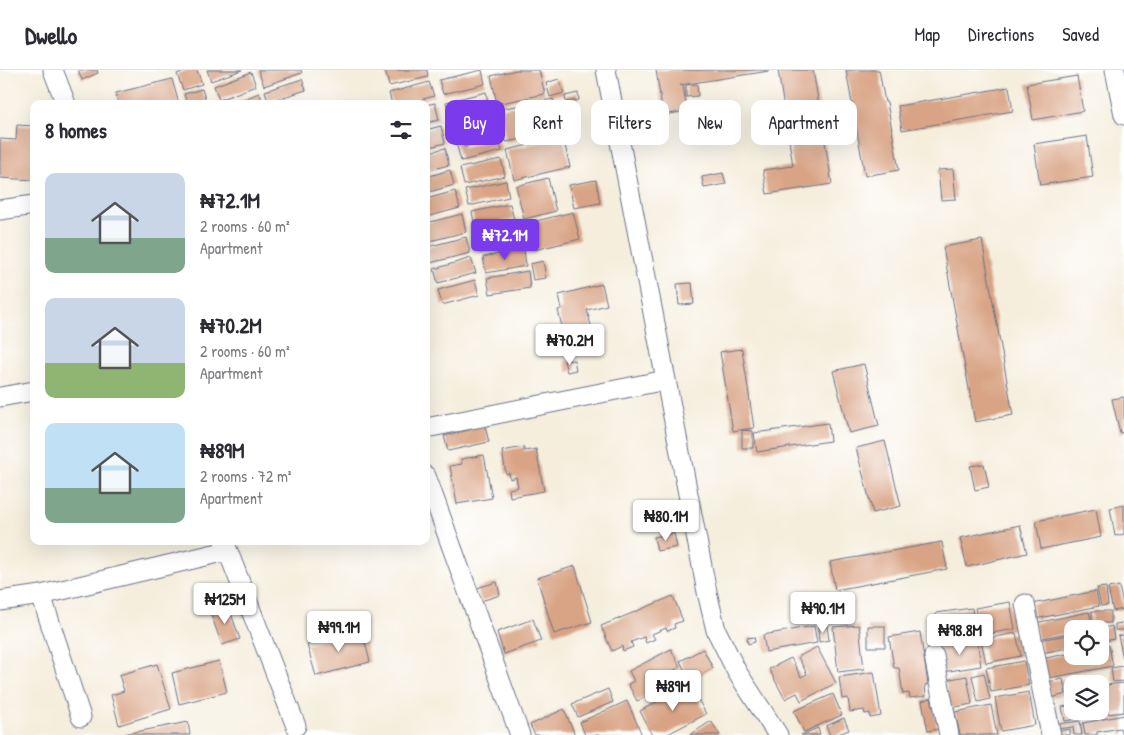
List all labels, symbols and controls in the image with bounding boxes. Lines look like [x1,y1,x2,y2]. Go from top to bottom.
text: Dwello [25,19,77,51]
text: Map [915,22,940,47]
text: Directions [968,22,1034,47]
text: Saved [1062,22,1099,47]
chip: Buy [445,100,505,145]
chip: Rent [515,100,581,145]
chip: Filters [591,100,669,145]
chip: New [679,100,741,145]
chip: Apartment [751,100,857,145]
text: 8 homes [45,116,107,145]
icon: filters [387,116,415,144]
text: ₦72.1M [200,186,260,215]
icon: home [85,193,145,253]
text: 2 rooms · 60 m² [200,215,290,237]
pin: ₦72.1M [464,218,546,261]
text: ₦72.1M [482,224,528,246]
text: Apartment [200,237,263,259]
text: ₦70.2M [200,311,262,340]
icon: home [85,318,145,378]
pin: ₦70.2M [529,324,611,366]
text: ₦70.2M [546,329,594,351]
text: 2 rooms · 60 m² [200,340,290,362]
text: Apartment [200,362,263,384]
text: ₦89M [200,436,244,465]
icon: home [85,443,145,503]
text: 2 rooms · 72 m² [200,465,291,487]
text: Apartment [200,487,263,509]
pin: ₦80.1M [625,500,707,542]
text: ₦80.1M [644,505,688,527]
pin: ₦125M [190,582,260,625]
text: ₦125M [204,588,246,610]
pin: ₦90.1M [782,592,864,634]
text: ₦90.1M [801,597,845,619]
pin: ₦99.1M [298,610,380,653]
pin: ₦98.8M [919,614,1001,656]
text: ₦99.1M [318,616,360,638]
text: ₦98.8M [938,619,982,641]
map controls [1064,620,1109,720]
button: locate [1064,620,1109,665]
pin: ₦89M [643,670,703,712]
text: ₦89M [656,675,690,697]
button: layers [1064,675,1109,720]

